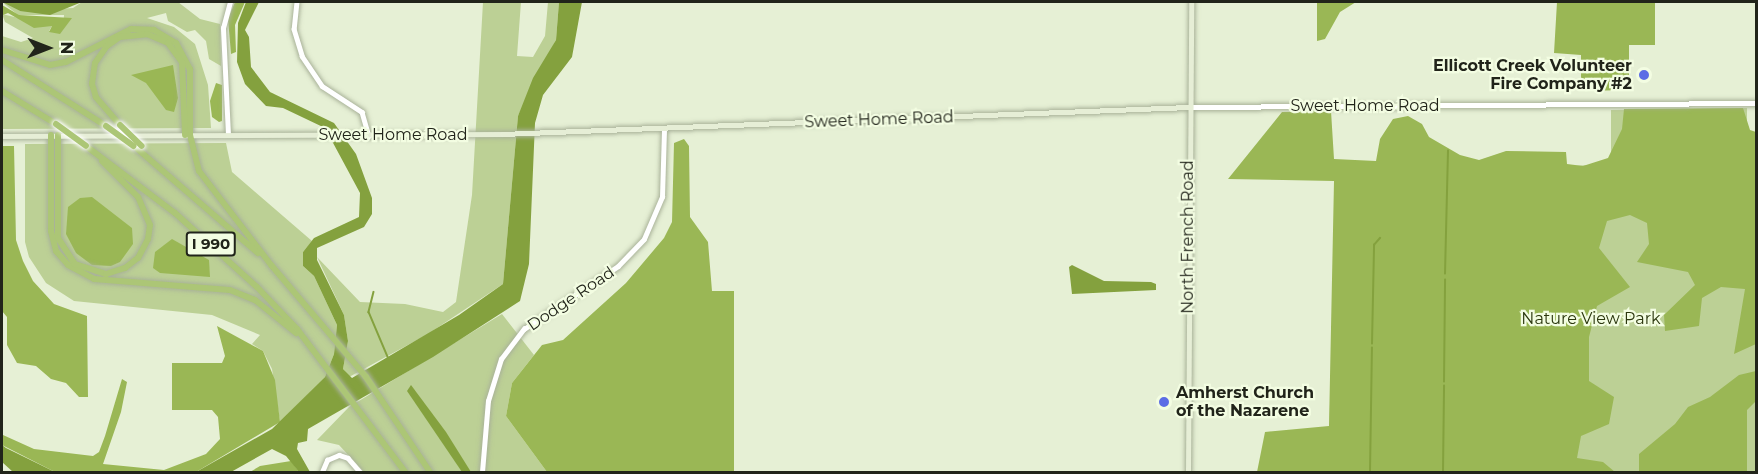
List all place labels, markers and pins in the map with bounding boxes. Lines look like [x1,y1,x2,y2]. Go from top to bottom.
place label: Ellicott Creek Volunteer Fire Company #2 [1433,56,1632,94]
marker: Ellicott Creek Volunteer Fire Company #2 [1637,68,1651,82]
place label: Amherst Church of the Nazarene [1176,383,1314,421]
marker: Amherst Church of the Nazarene [1157,395,1171,409]

